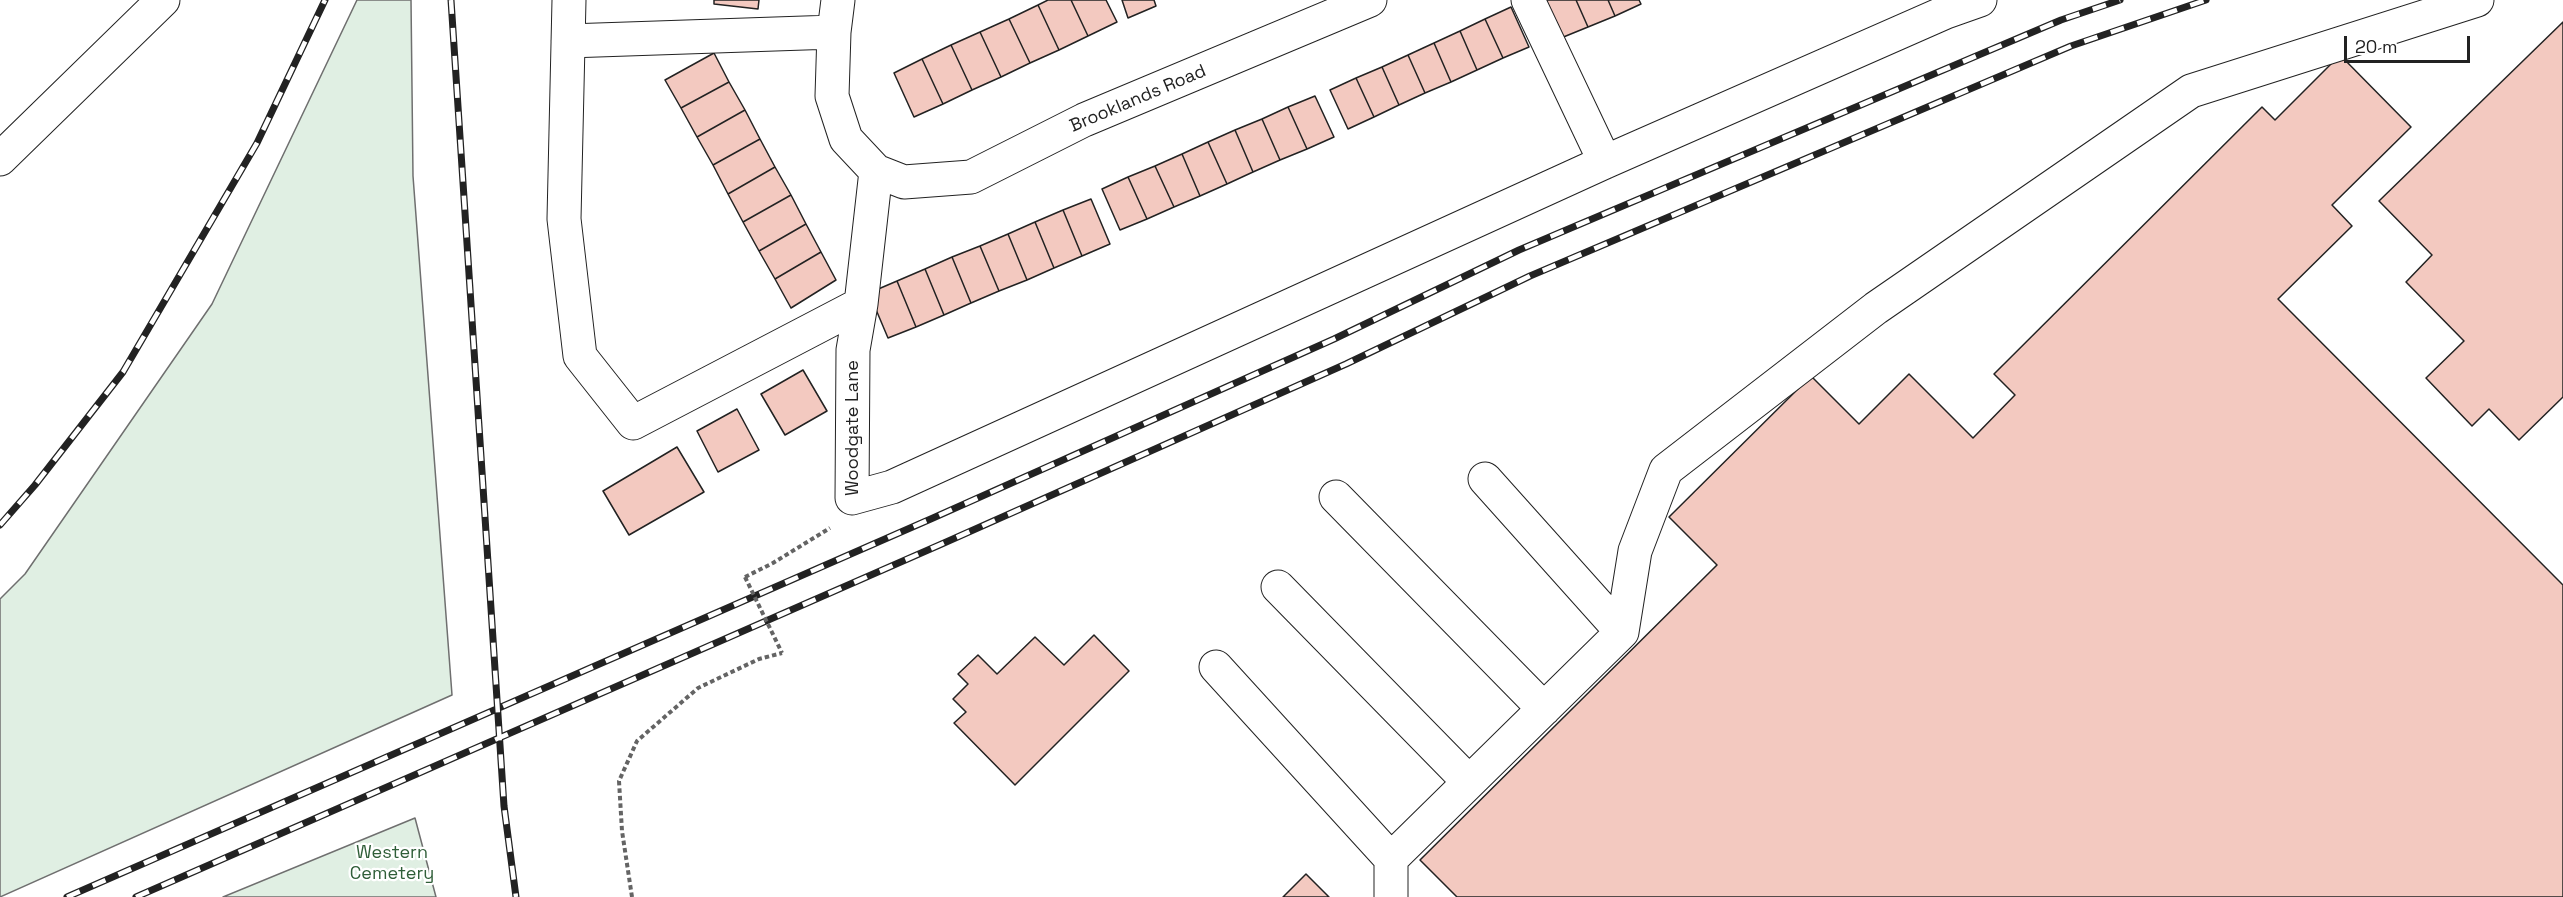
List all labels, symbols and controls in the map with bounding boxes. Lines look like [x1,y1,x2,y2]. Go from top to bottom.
scale bar [2347,24,2473,62]
text: 20 m [2355,35,2398,58]
street label: Brooklands Road [1067,61,1209,137]
street label: Woodgate Lane [842,360,864,496]
park label: Western Cemetery [350,842,434,884]

